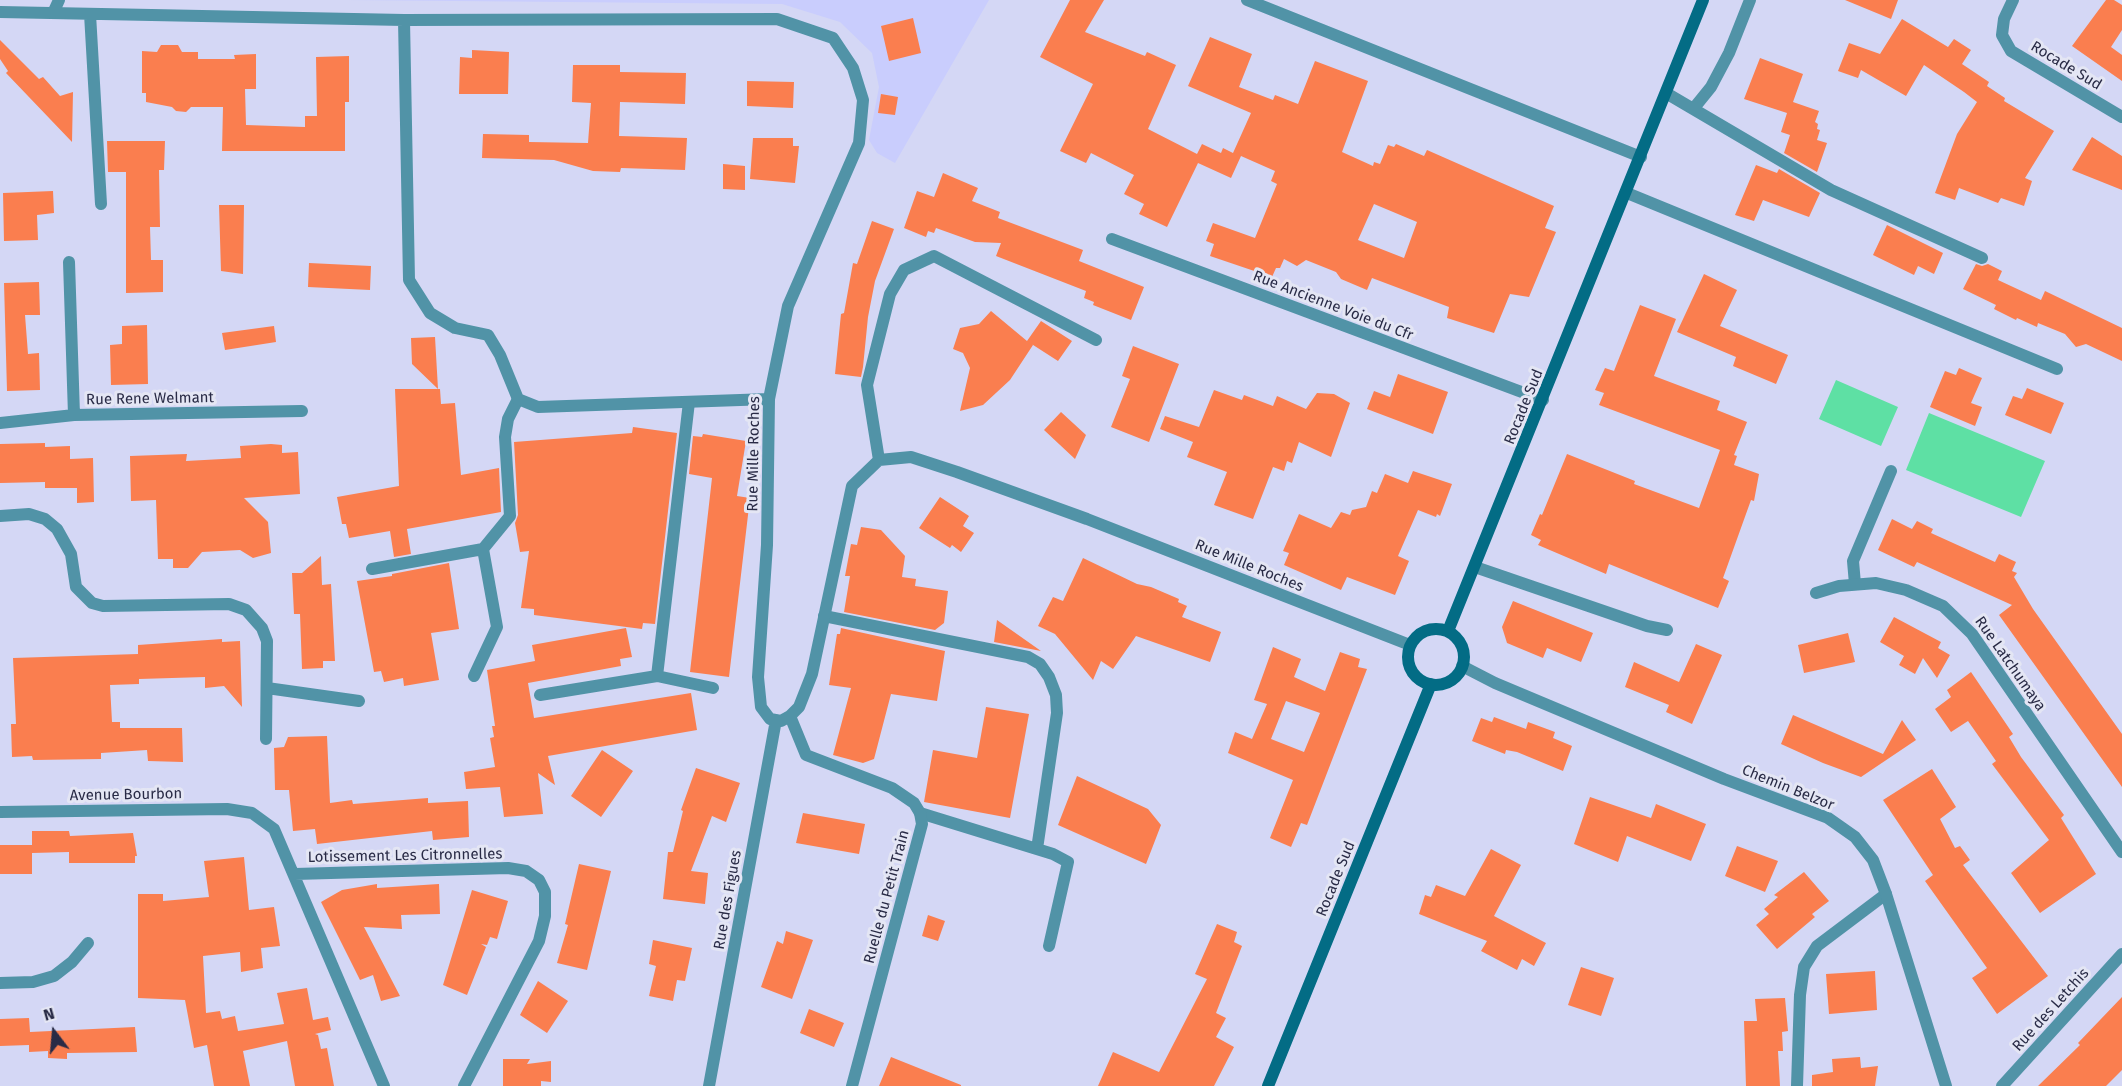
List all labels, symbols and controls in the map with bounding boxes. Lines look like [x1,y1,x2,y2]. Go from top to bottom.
street label: Rocade Sud [2027,38,2105,94]
street label: Rue Ancienne Voie du Cfr [1250,267,1416,345]
street label: Rocade Sud [1501,367,1547,447]
street label: Rue Rene Welmant [86,389,214,409]
street label: Rue Mille Roches [744,396,764,512]
street label: Rue Mille Roches [1192,536,1306,596]
street label: Rue Latchumaya [1971,613,2049,715]
street label: Chemin Belzor [1739,761,1837,815]
street label: Avenue Bourbon [70,785,182,805]
street label: Ruelle du Petit Train [860,828,914,966]
street label: Rocade Sud [1313,839,1359,919]
street label: Lotissement Les Citronnelles [307,845,503,867]
street label: Rue des Figues [710,849,746,951]
street label: Rue des Letchis [2009,965,2093,1055]
north arrow [24,1002,84,1062]
text: N [41,1004,57,1025]

